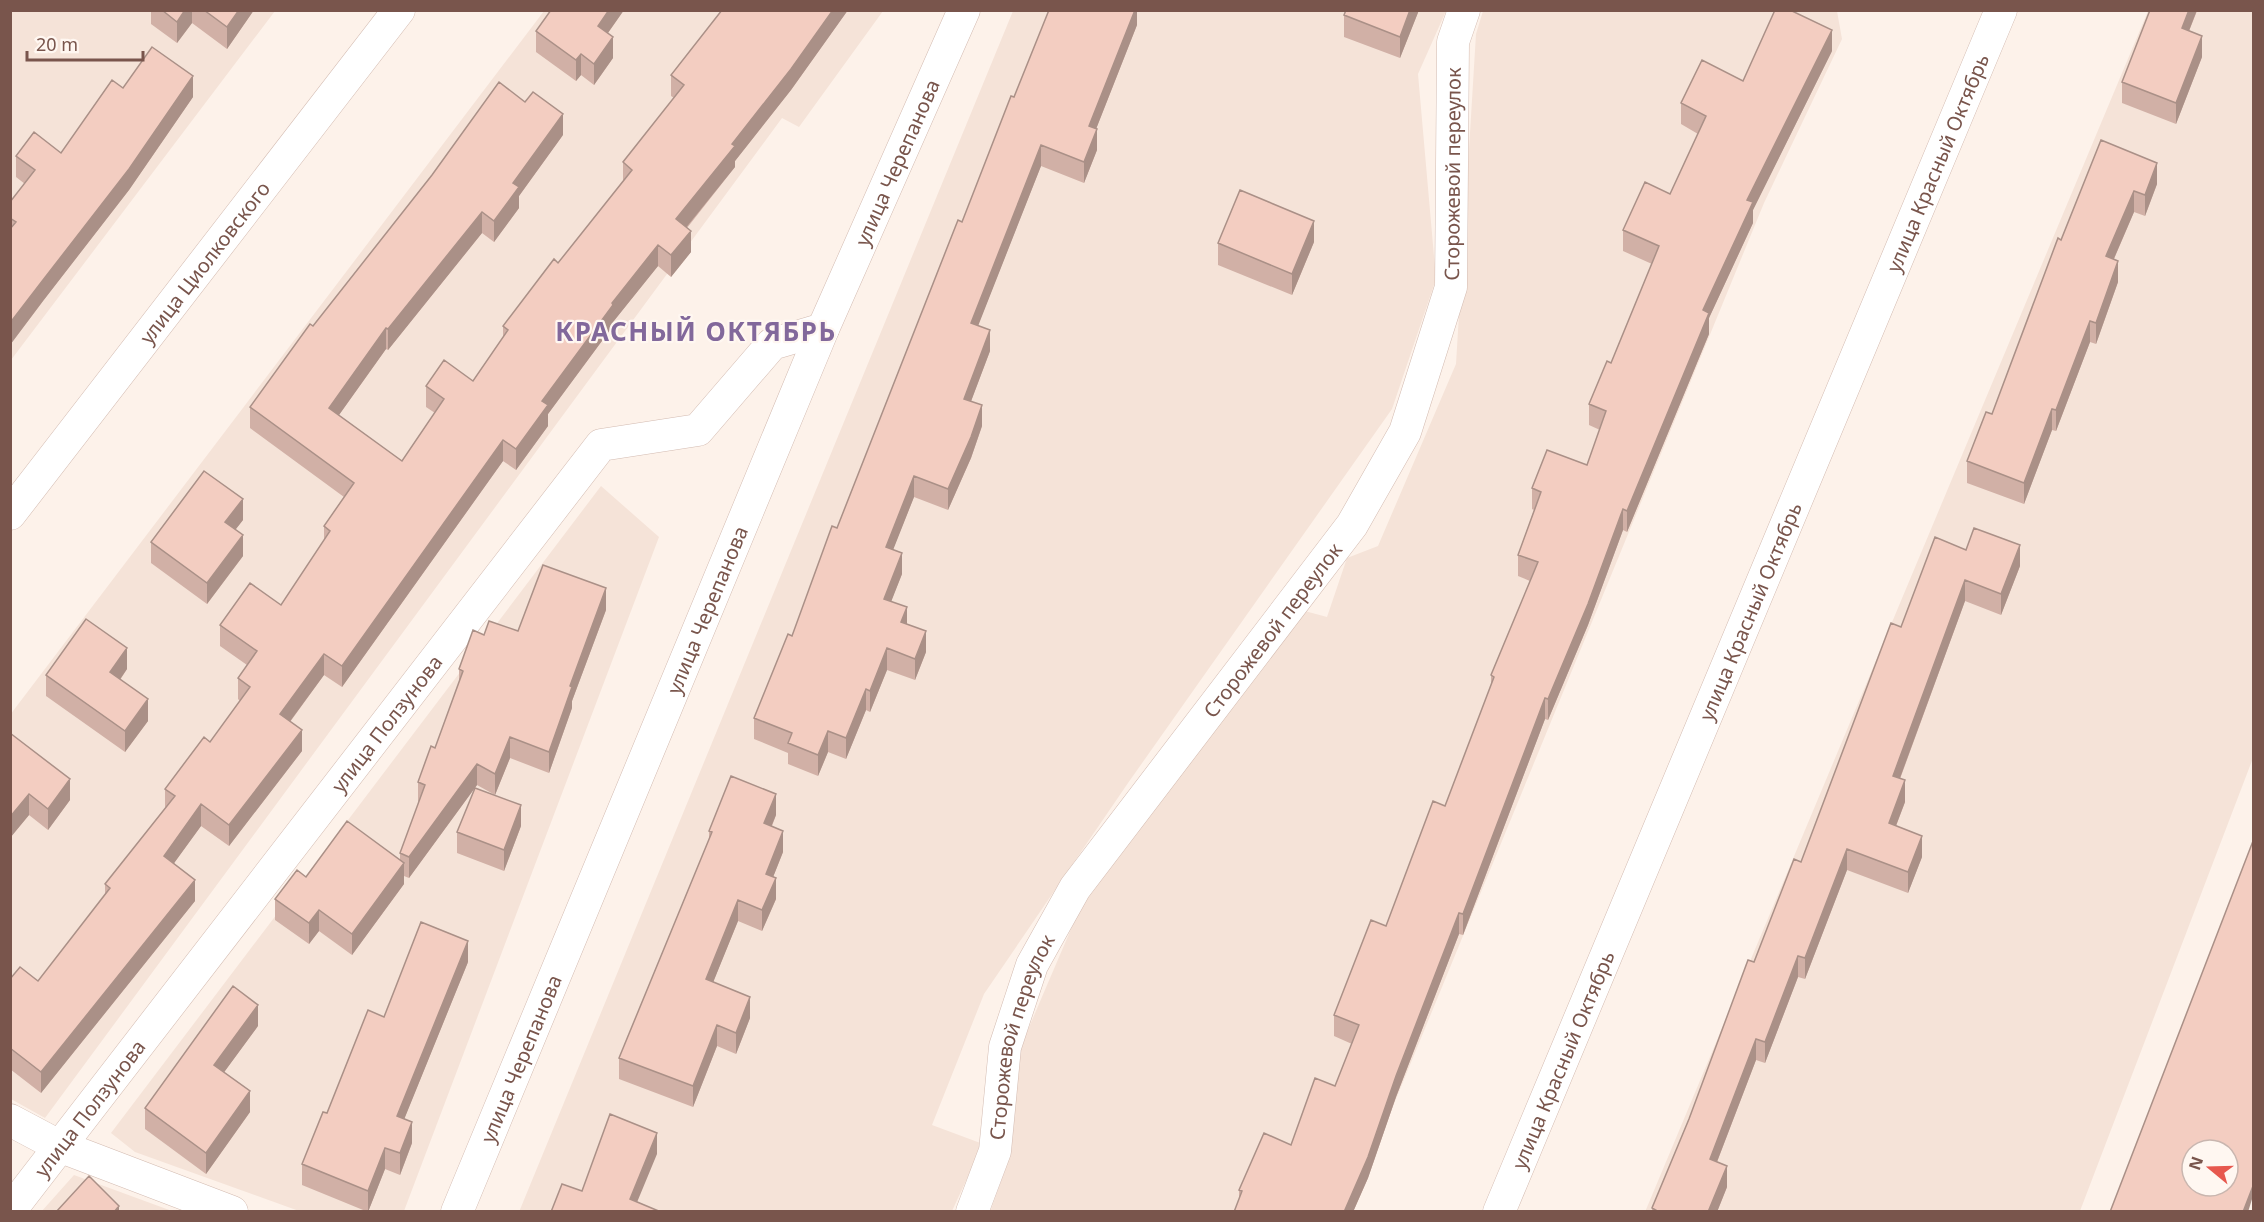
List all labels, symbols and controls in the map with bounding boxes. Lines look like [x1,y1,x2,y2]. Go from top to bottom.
scale bar [27,24,142,62]
text: 20 m [36,32,78,56]
street label: улица Красный Октябрь [1880,49,1995,276]
street label: Сторожевой переулок [1438,67,1466,281]
street label: улица Черепанова [848,75,945,250]
street label: улица Циолковского [133,175,276,349]
district label: КРАСНЫЙ ОКТЯБРЬ [555,313,837,349]
street label: улица Красный Октябрь [1692,498,1808,725]
street label: улица Черепанова [660,522,753,698]
street label: Сторожевой переулок [1197,537,1348,723]
street label: улица Ползунова [325,649,448,797]
street label: Сторожевой переулок [983,929,1060,1141]
street label: улица Красный Октябрь [1505,946,1620,1173]
street label: улица Черепанова [474,971,567,1147]
street label: улица Ползунова [28,1034,151,1182]
north arrow [2180,1138,2240,1198]
text: N [2183,1153,2208,1173]

